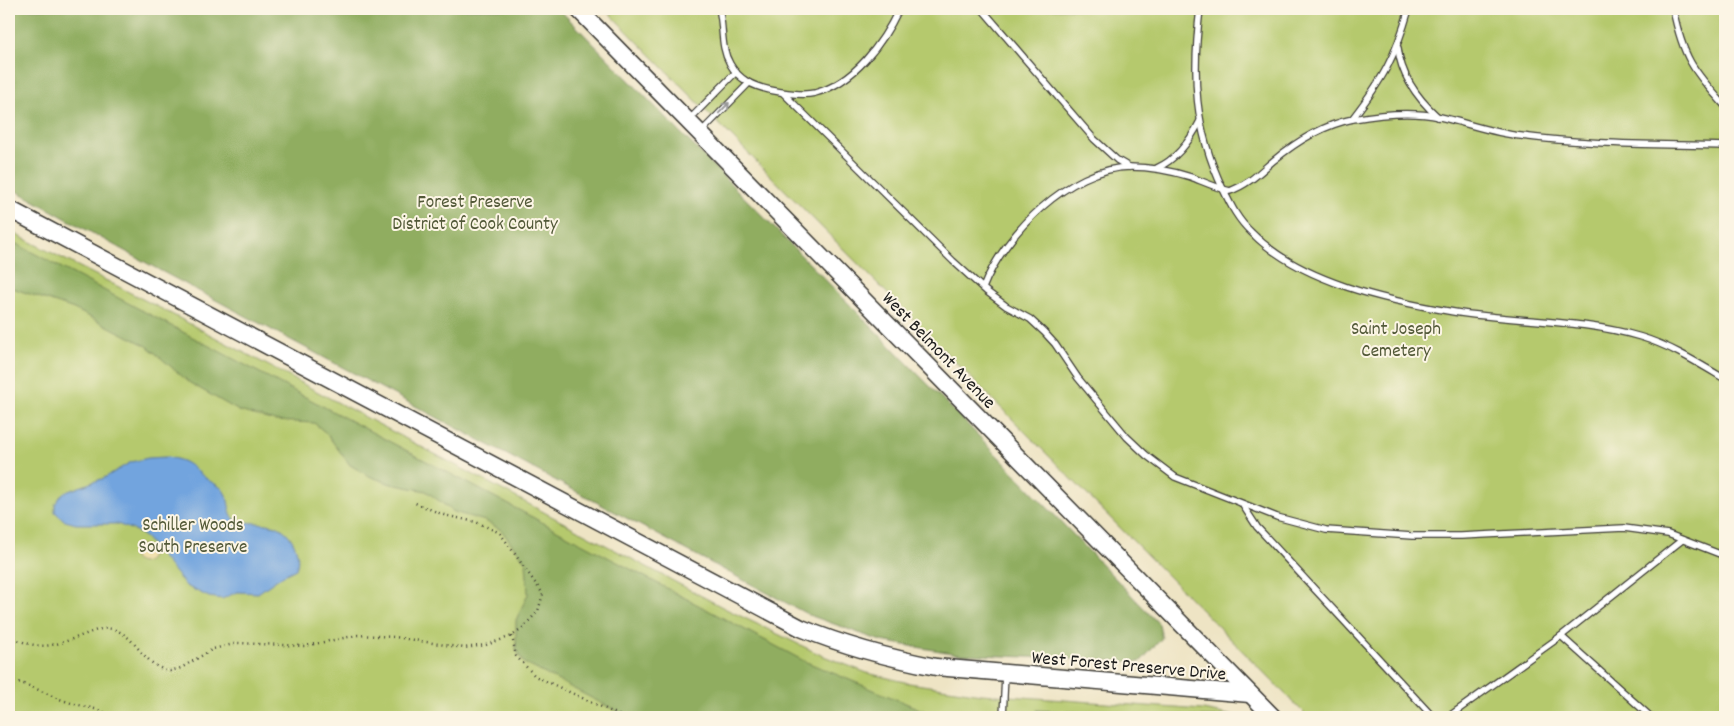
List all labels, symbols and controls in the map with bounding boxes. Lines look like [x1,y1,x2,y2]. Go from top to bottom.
one-way arrow [718,103,730,115]
park label: Forest Preserve District of Cook County [392,190,558,239]
street label: West Belmont Avenue [874,287,1001,416]
park label: Saint Joseph Cemetery [1351,317,1441,366]
park label: Schiller Woods South Preserve [139,513,247,562]
street label: West Forest Preserve Drive [1030,646,1227,689]

